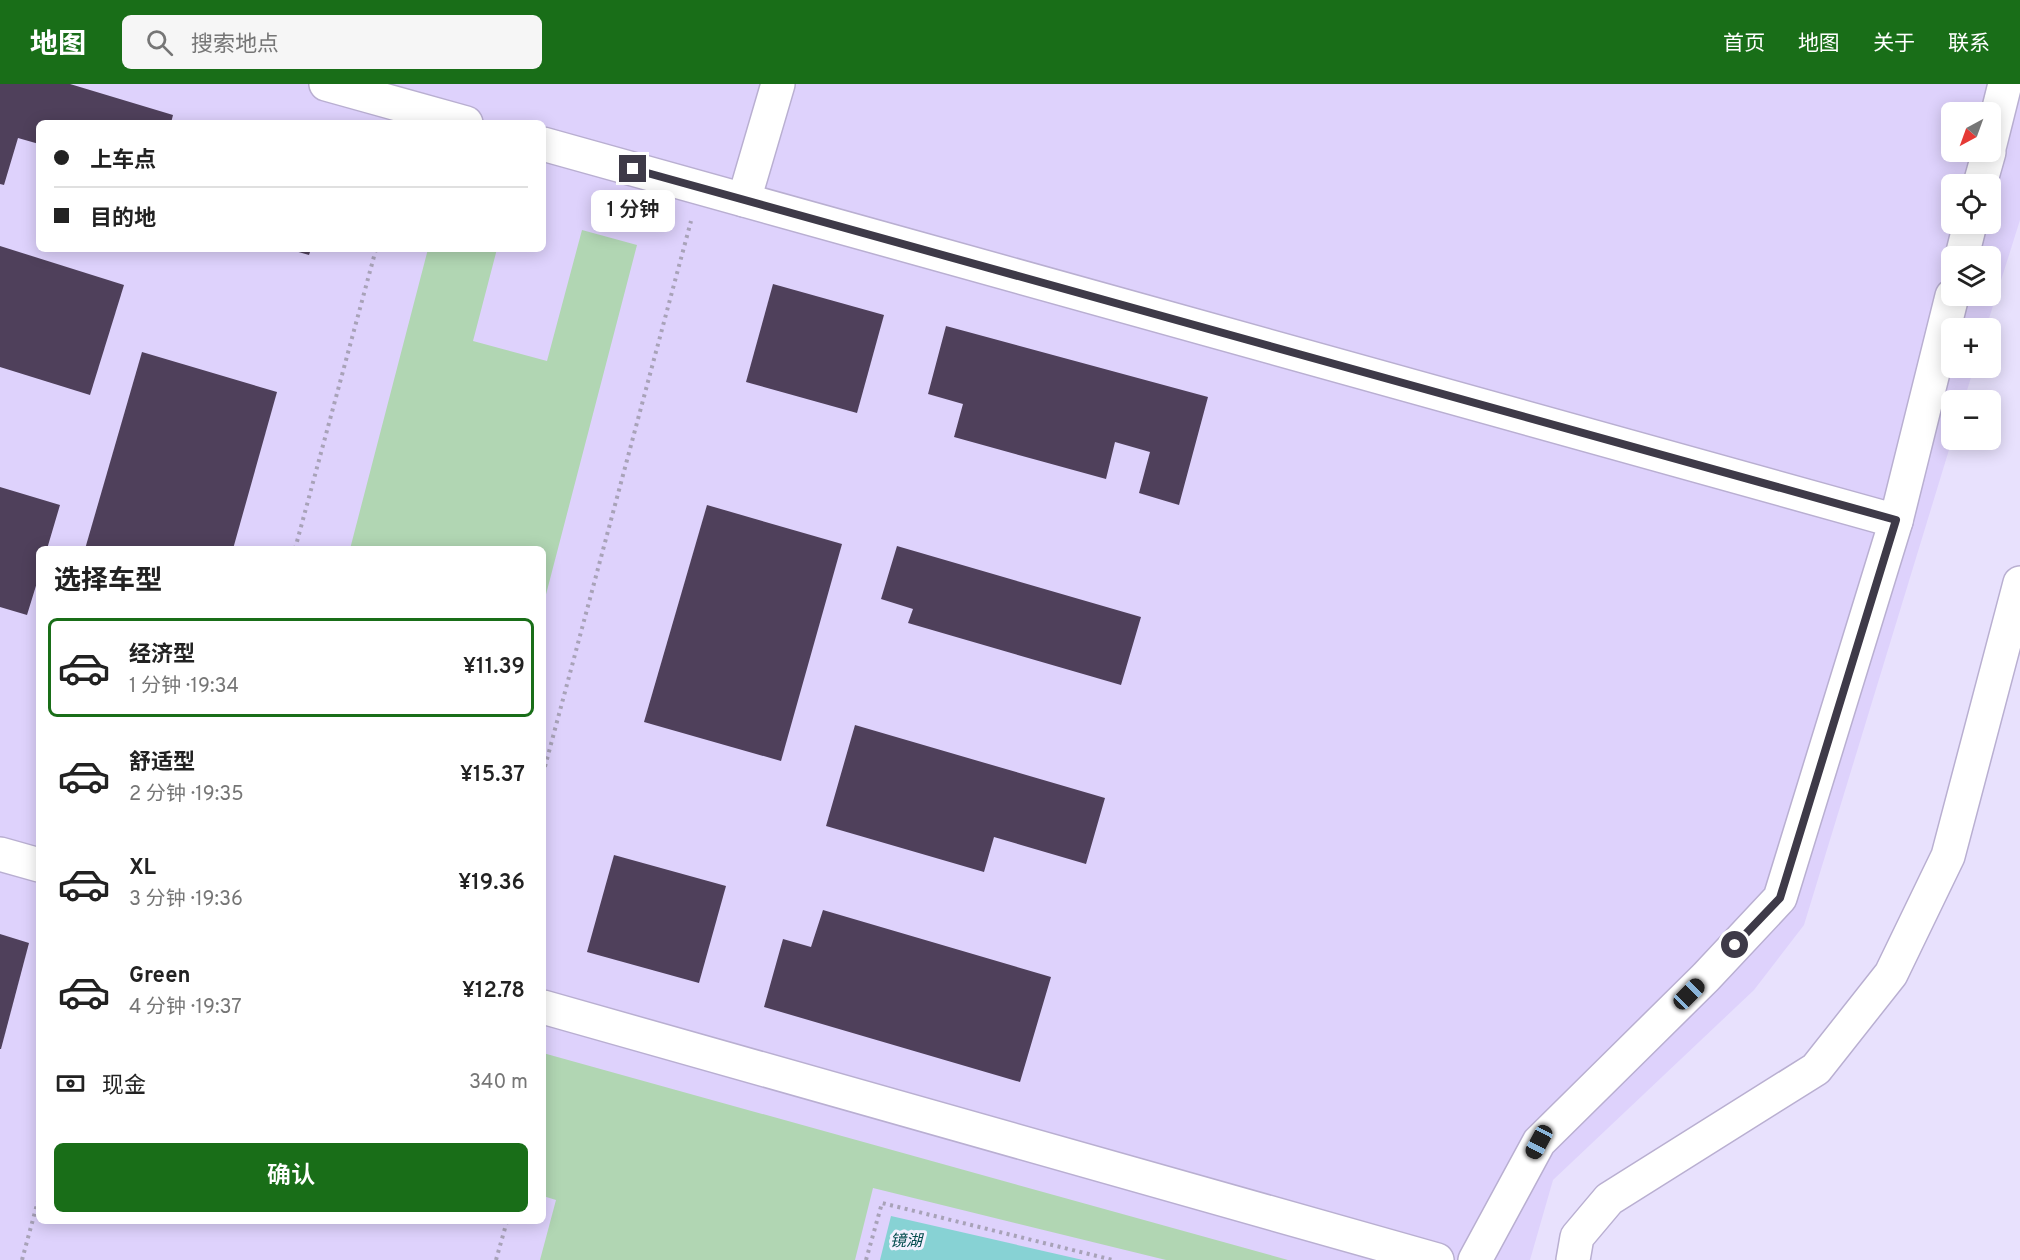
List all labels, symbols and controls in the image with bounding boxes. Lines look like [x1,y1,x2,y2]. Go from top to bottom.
search box [122,15,542,69]
icon: search [143,26,176,59]
text: 地图 [30,28,86,64]
text: 首页 [1723,31,1765,58]
text: 地图 [1798,31,1840,58]
text: 关于 [1873,31,1915,58]
text: 联系 [1948,31,1990,58]
text: 搜索地点 [191,32,279,59]
north arrow [1941,102,2001,162]
map controls [1941,102,2001,450]
text: 上车点 [90,148,156,175]
route end [619,155,646,182]
button: locate [1941,174,2001,234]
callout: 1 分钟 [591,190,675,232]
text: 1 分钟 [607,198,659,224]
text: 目的地 [90,206,156,233]
button: layers [1941,246,2001,306]
button: + [1941,318,2001,378]
button: − [1941,390,2001,450]
text: 选择车型 [54,565,162,599]
icon: car [57,641,111,695]
text: 经济型 [129,642,195,669]
text: ¥11.39 [463,654,525,681]
text: 1 分钟 · 19:34 [129,674,239,700]
icon: car [57,749,111,803]
text: 舒适型 [129,750,195,777]
text: ¥15.37 [460,762,525,789]
text: 2 分钟 · 19:35 [129,782,244,808]
text: XL [129,855,156,882]
icon: car [57,857,111,911]
text: ¥19.36 [458,870,525,897]
text: 3 分钟 · 19:36 [129,887,243,913]
route start [1721,931,1748,958]
text: Green [129,963,191,990]
icon: car [57,965,111,1019]
car [1670,975,1708,1013]
text: ¥12.78 [462,978,525,1005]
text: 4 分钟 · 19:37 [129,995,242,1021]
icon: cash [54,1067,87,1100]
text: 340 m [469,1070,528,1096]
text: 现金 [102,1073,146,1100]
car [1523,1122,1555,1162]
button: 确认 [54,1143,528,1212]
water label: 镜湖 [890,1232,925,1252]

